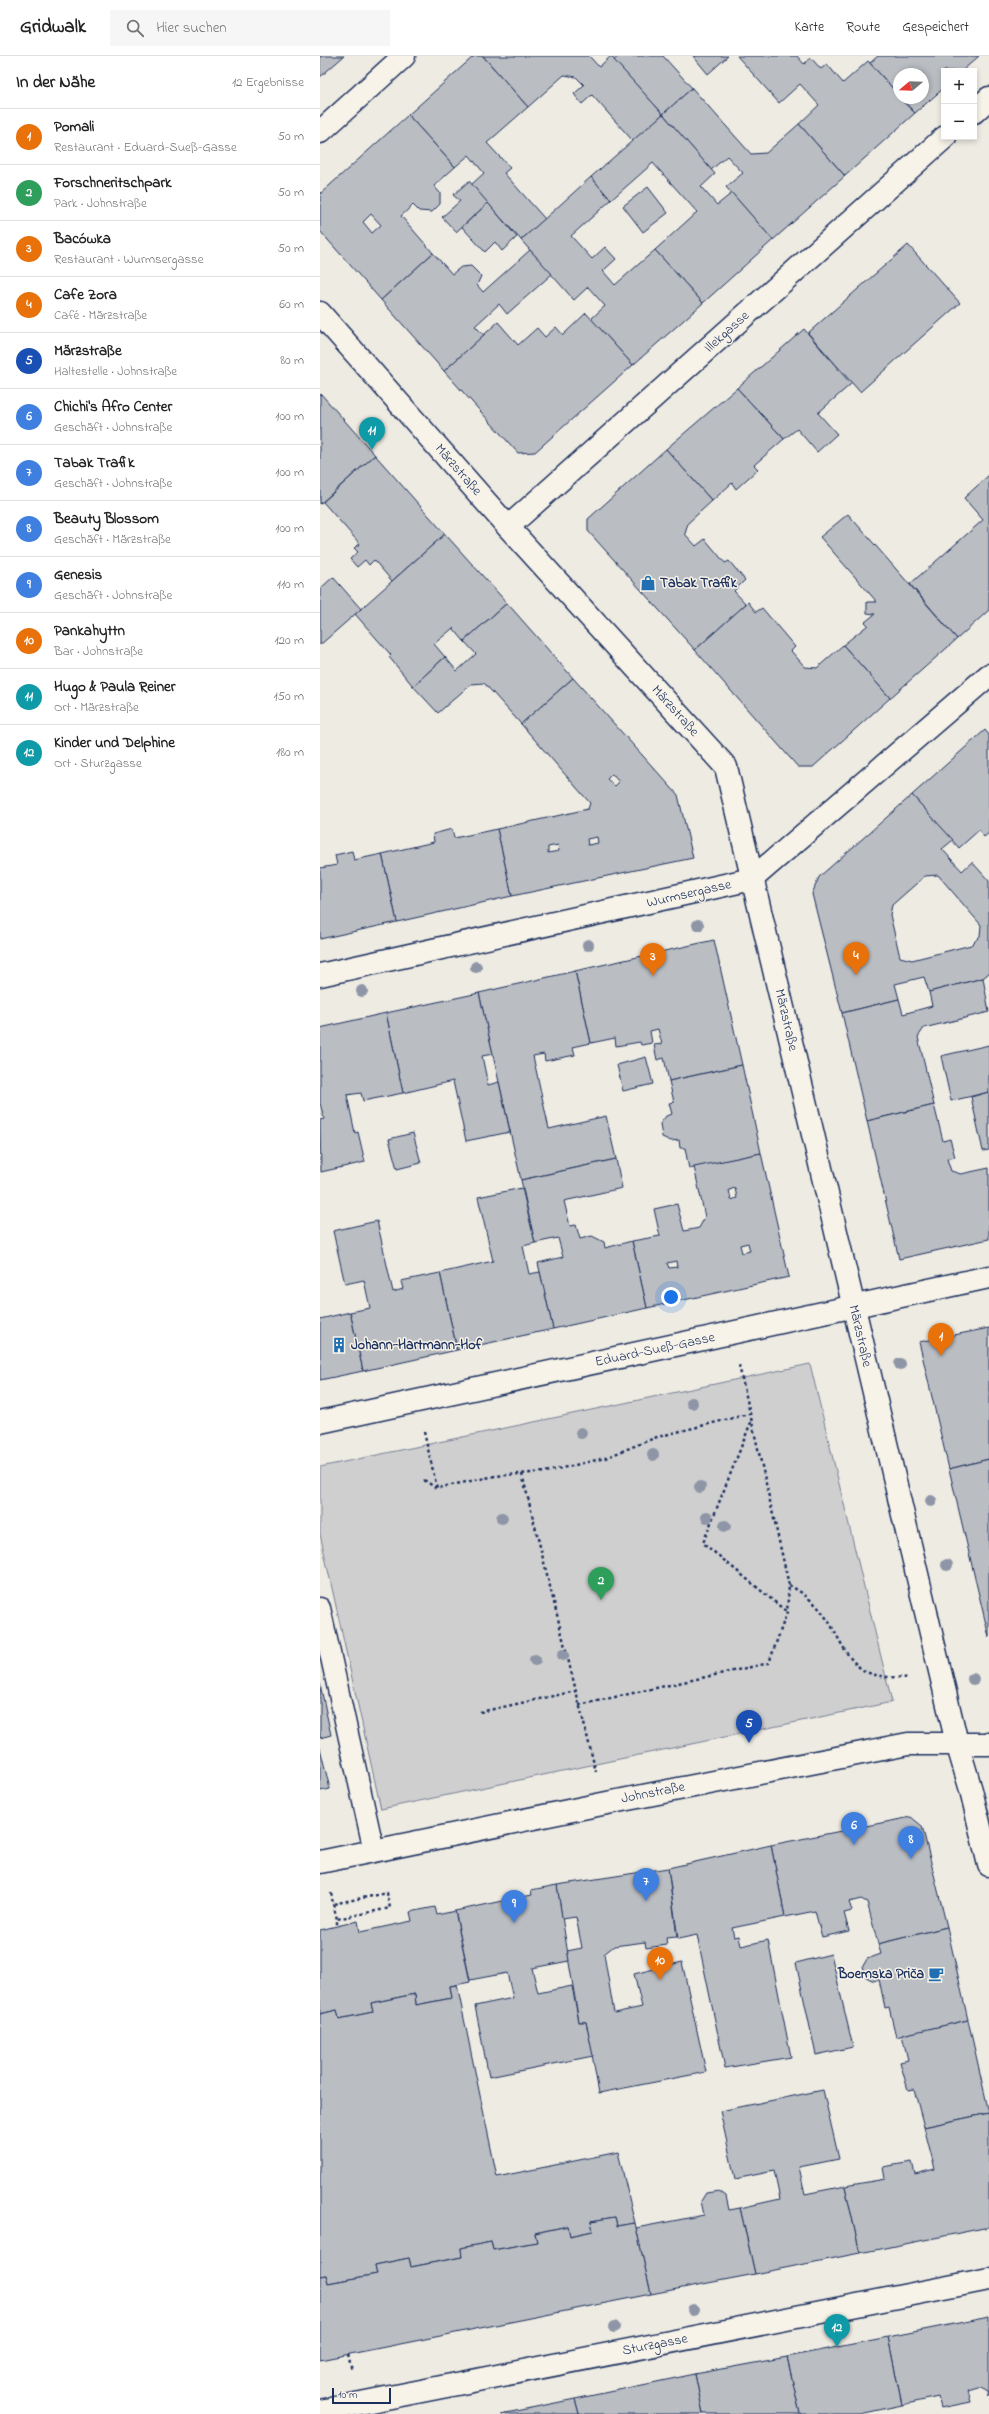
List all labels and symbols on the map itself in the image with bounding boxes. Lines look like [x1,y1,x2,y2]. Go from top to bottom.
north arrow [893,68,929,104]
street label: Illekgasse [700,305,756,359]
pin: 11 [359,417,385,450]
street label: Märzstraße [429,439,487,501]
place label: Tabak Traffik [660,573,738,594]
shop icon: Tabak Traffik [639,574,657,592]
street label: Märzstraße [646,681,704,742]
street label: Wurmsergasse [645,874,734,915]
pin: 4 [843,942,869,975]
pin: 3 [640,943,666,976]
street label: Märzstraße [769,987,803,1054]
your location [661,1287,681,1307]
street label: Märzstraße [843,1303,877,1370]
pin: 1 [928,1323,954,1356]
street label: Eduard-Sueß-Gasse [593,1327,718,1373]
place label: Johann-Hartmann-Hof [351,1335,483,1356]
building icon: Johann-Hartmann-Hof [330,1336,348,1354]
pin: 2 [588,1567,614,1600]
pin: 5 [736,1710,762,1743]
street label: Johnstraße [619,1776,687,1809]
pin: 6 [841,1812,867,1845]
pin: 8 [898,1826,924,1859]
pin: 7 [633,1868,659,1901]
pin: 9 [501,1890,527,1923]
pin: 10 [647,1947,673,1980]
place label: Boemska Priča [837,1964,924,1985]
cafe icon: Boemska Priča [927,1965,945,1983]
pin: 12 [824,2314,850,2347]
street label: Sturzgasse [620,2328,690,2363]
scale bar [332,2386,391,2405]

